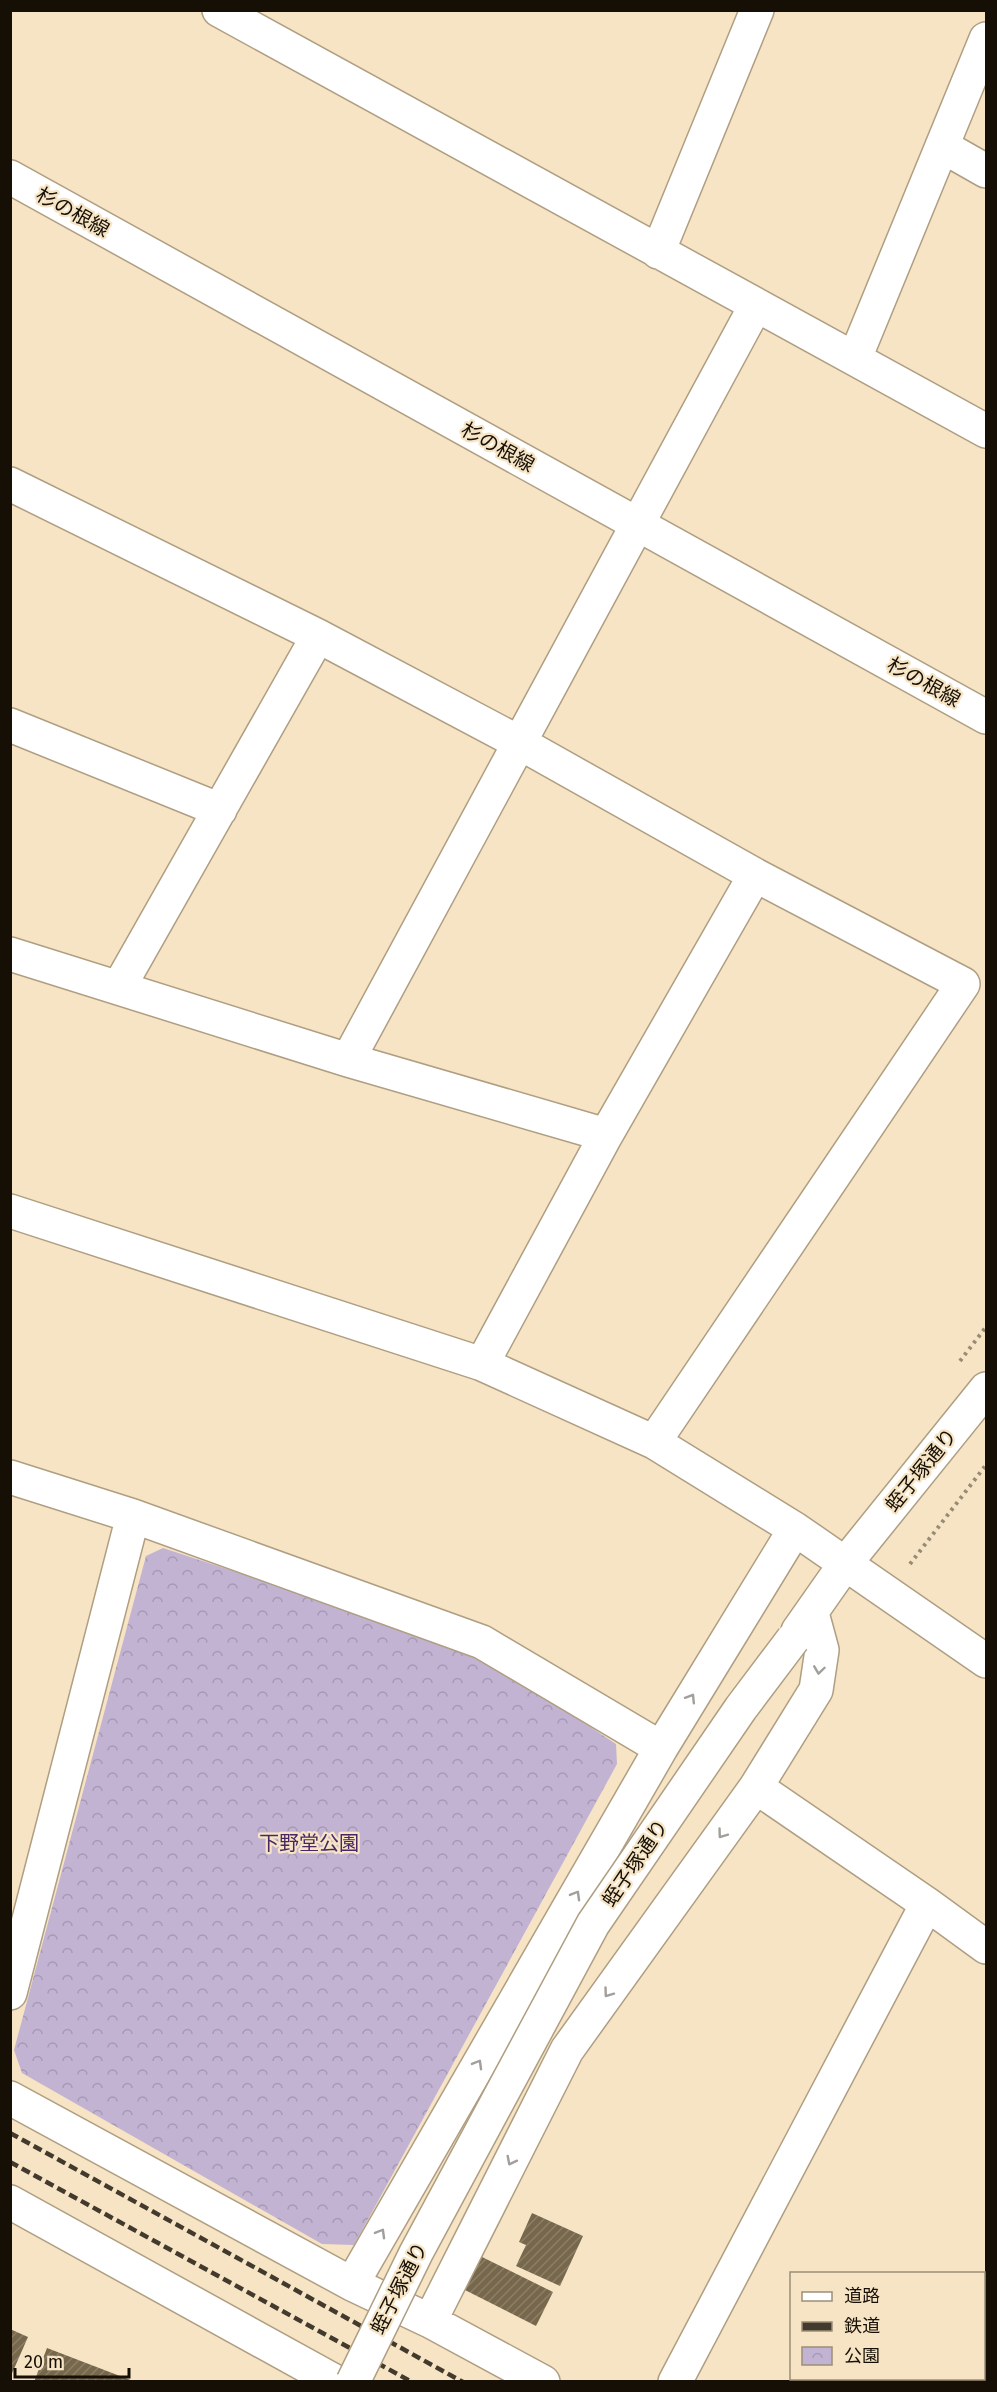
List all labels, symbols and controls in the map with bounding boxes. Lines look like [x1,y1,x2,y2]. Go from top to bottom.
street label: 杉の根線 [32,182,114,242]
street label: 杉の根線 [457,417,539,477]
street label: 杉の根線 [883,652,965,712]
street label: 蛭子塚通り [880,1424,962,1516]
one-way arrow [814,1665,826,1674]
one-way arrow [684,1694,696,1704]
street label: 蛭子塚通り [597,1815,673,1911]
one-way arrow [718,1828,729,1839]
park label: 下野堂公園 [259,1831,359,1855]
one-way arrow [568,1891,580,1901]
one-way arrow [604,1986,615,1997]
one-way arrow [471,2060,483,2070]
one-way arrow [506,2155,518,2166]
one-way arrow [374,2229,385,2239]
street label: 蛭子塚通り [366,2238,432,2338]
legend [790,2272,985,2380]
text: 道路 [844,2285,880,2307]
text: 鉄道 [844,2315,880,2337]
scale bar [15,2341,129,2379]
text: 公園 [844,2345,880,2367]
text: 20 m [24,2351,63,2373]

